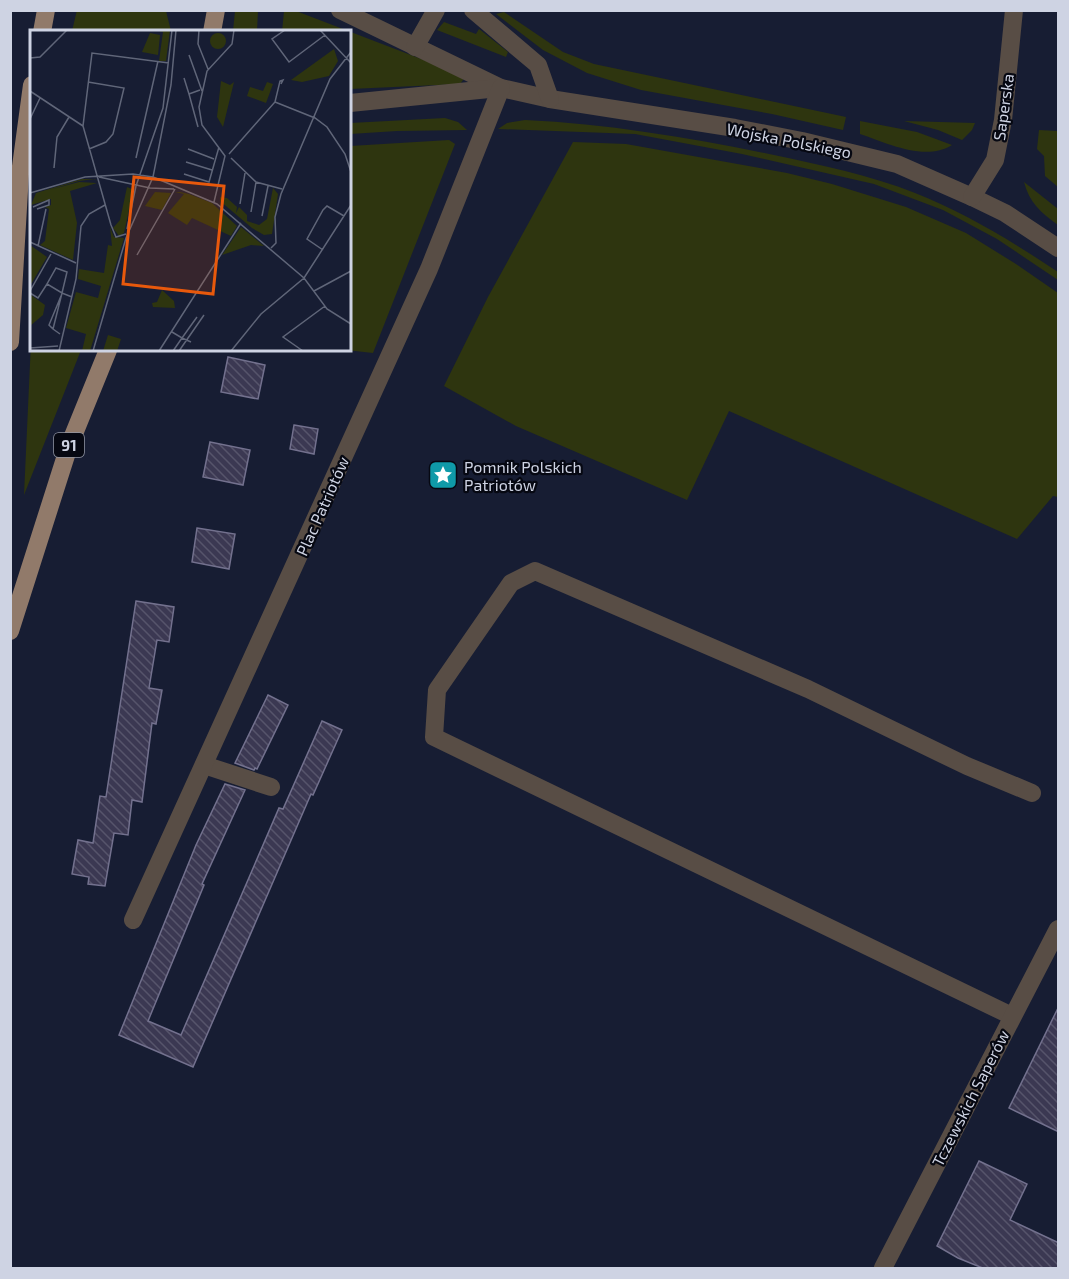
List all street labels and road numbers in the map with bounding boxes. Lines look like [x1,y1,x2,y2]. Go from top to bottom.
street label: Saperska [989,72,1017,142]
street label: Wojska Polskiego [725,119,853,162]
road number: 91 [54,433,84,457]
street label: Plac Patriotów [292,454,352,558]
street label: Tczewskich Saperów [927,1027,1013,1169]

